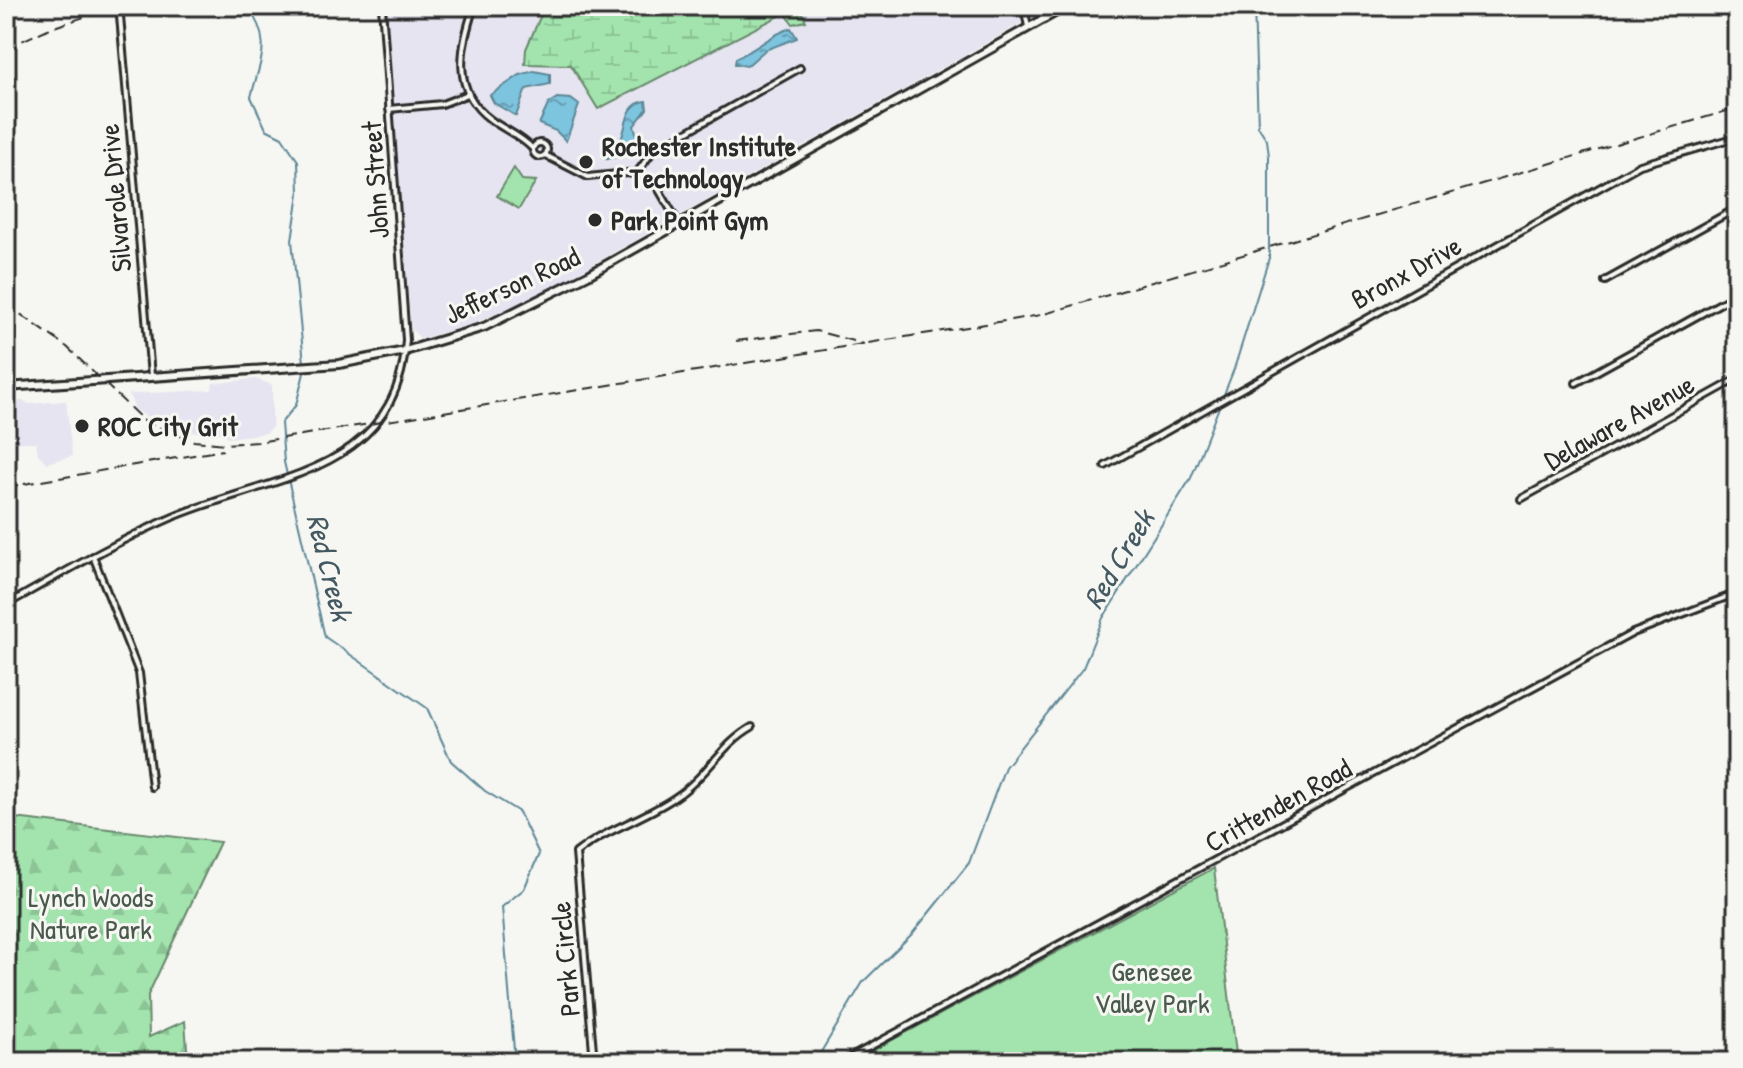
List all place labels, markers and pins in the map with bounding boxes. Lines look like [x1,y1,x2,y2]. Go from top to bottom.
place label: Rochester Institute of Technology [602,127,797,198]
marker: Rochester Institute of Technology [577,153,595,171]
place label: Park Point Gym [611,201,768,240]
marker: Park Point Gym [586,211,604,229]
place label: ROC City Grit [98,407,239,446]
marker: ROC City Grit [73,417,91,435]

